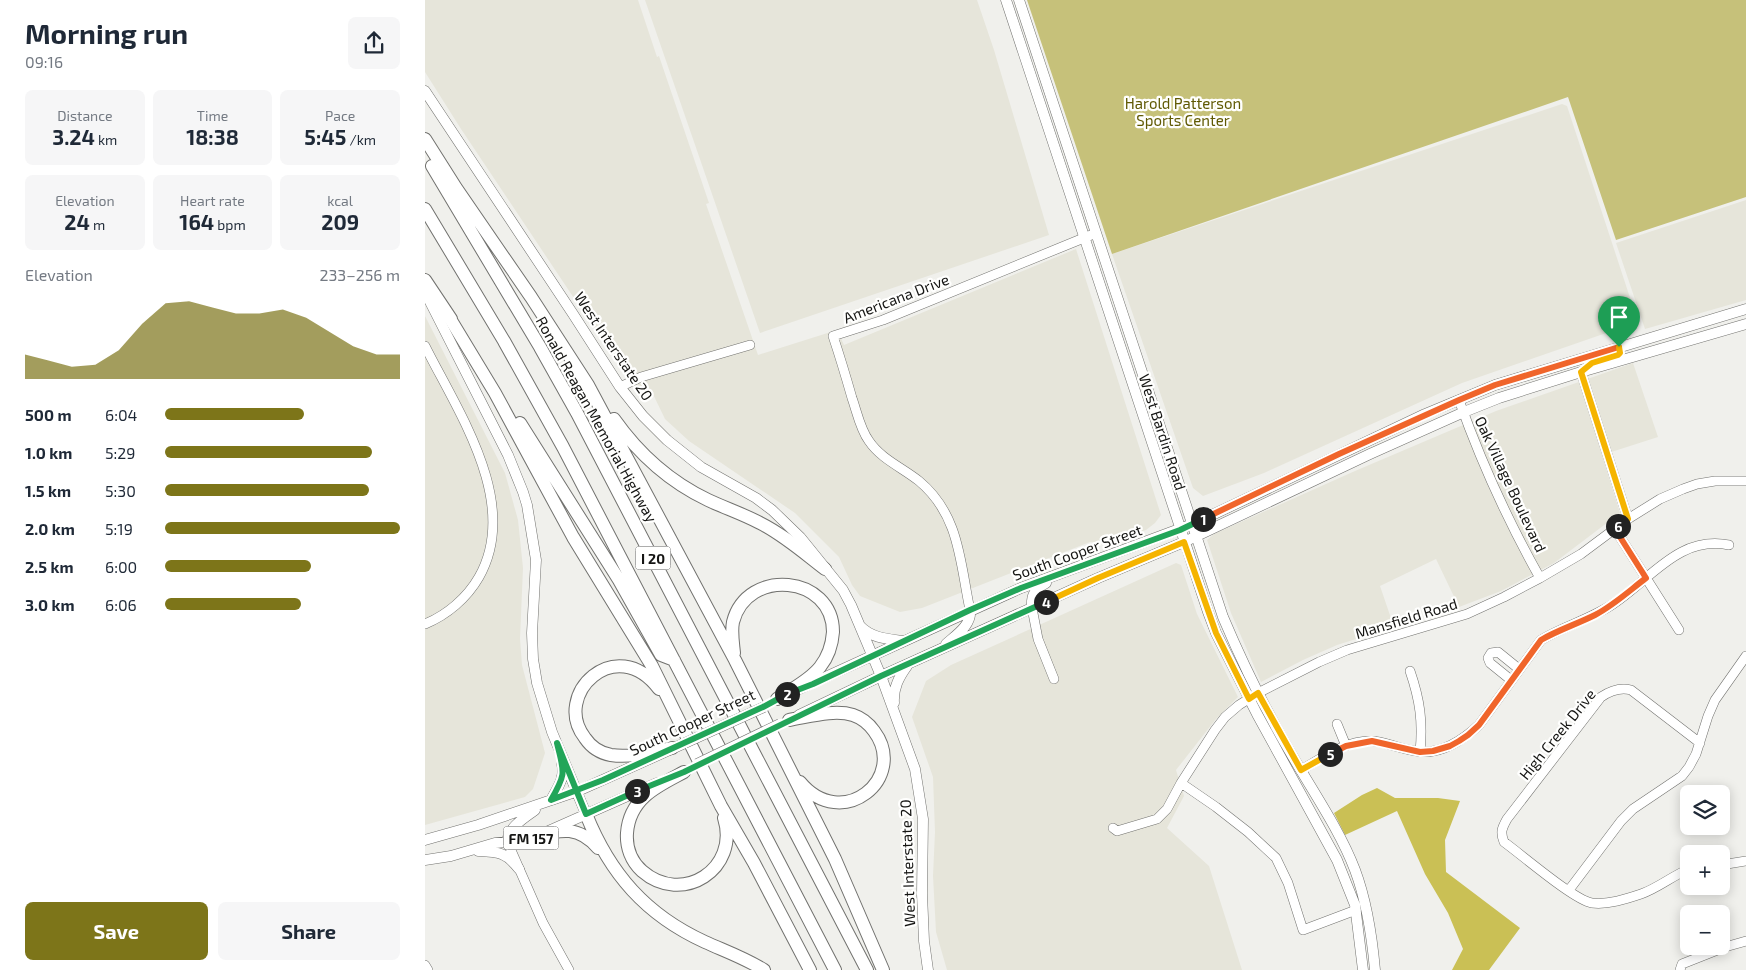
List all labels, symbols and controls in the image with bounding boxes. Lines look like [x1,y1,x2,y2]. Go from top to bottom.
text: Morning run [25,16,188,50]
button: share [348,17,400,69]
text: 09:16 [25,52,63,71]
park label: Harold Patterson Sports Center [1125,94,1241,129]
text: Distance [57,107,112,124]
text: Time [197,107,228,124]
text: Pace [325,107,355,124]
text: 3.24 [52,124,95,149]
text: 18:38 [186,124,239,149]
text: 5:45 [304,124,346,149]
text: km [95,131,117,148]
text: /km [346,131,376,148]
text: Elevation [55,192,115,209]
text: Heart rate [180,192,245,209]
text: kcal [327,192,353,209]
text: 24 [64,209,90,234]
text: 164 [179,209,214,234]
text: 209 [321,209,359,234]
text: m [90,216,105,233]
text: bpm [214,216,246,233]
text: Elevation [25,265,93,284]
text: 233–256 m [319,265,400,284]
street label: Americana Drive [841,270,951,326]
street label: West Interstate 20 [571,288,657,404]
pin [1598,296,1640,347]
icon: arrive [1605,303,1633,331]
street label: Ronald Reagan Memorial Highway [533,313,661,525]
street label: West Bardin Road [1136,372,1190,492]
text: 500 m [25,405,72,424]
text: 6:04 [105,405,137,424]
street label: Oak Village Boulevard [1472,413,1550,555]
text: 1.0 km [25,443,72,462]
text: 5:29 [105,443,136,462]
text: 1.5 km [25,481,71,500]
text: 5:30 [105,481,136,500]
pin: 1 [1191,506,1215,532]
text: 1 [1200,511,1207,528]
pin: 6 [1605,514,1631,538]
text: 6 [1614,518,1623,535]
text: 2.0 km [25,519,75,538]
text: 5:19 [105,519,133,538]
street label: South Cooper Street [1010,520,1144,584]
road number: I 20 [635,546,671,570]
text: 2.5 km [25,557,74,576]
text: 6:00 [105,557,137,576]
pin: 4 [1033,590,1059,614]
text: 4 [1042,594,1051,611]
street label: Mansfield Road [1353,594,1459,642]
text: 3.0 km [25,595,75,614]
text: 6:06 [105,595,137,614]
pin: 2 [775,682,799,706]
street label: South Cooper Street [626,685,758,759]
street label: High Creek Drive [1515,685,1599,783]
text: 2 [783,686,792,703]
pin: 5 [1317,742,1343,766]
text: 5 [1327,746,1334,763]
pin: 3 [625,778,649,804]
text: 3 [634,783,641,800]
map controls [1680,785,1730,955]
button: layers [1680,785,1730,835]
street label: West Interstate 20 [896,799,918,927]
road number: FM 157 [503,826,559,850]
button: + [1680,845,1730,895]
button: Save [25,902,208,960]
button: Share [218,902,400,960]
button: − [1680,905,1730,955]

